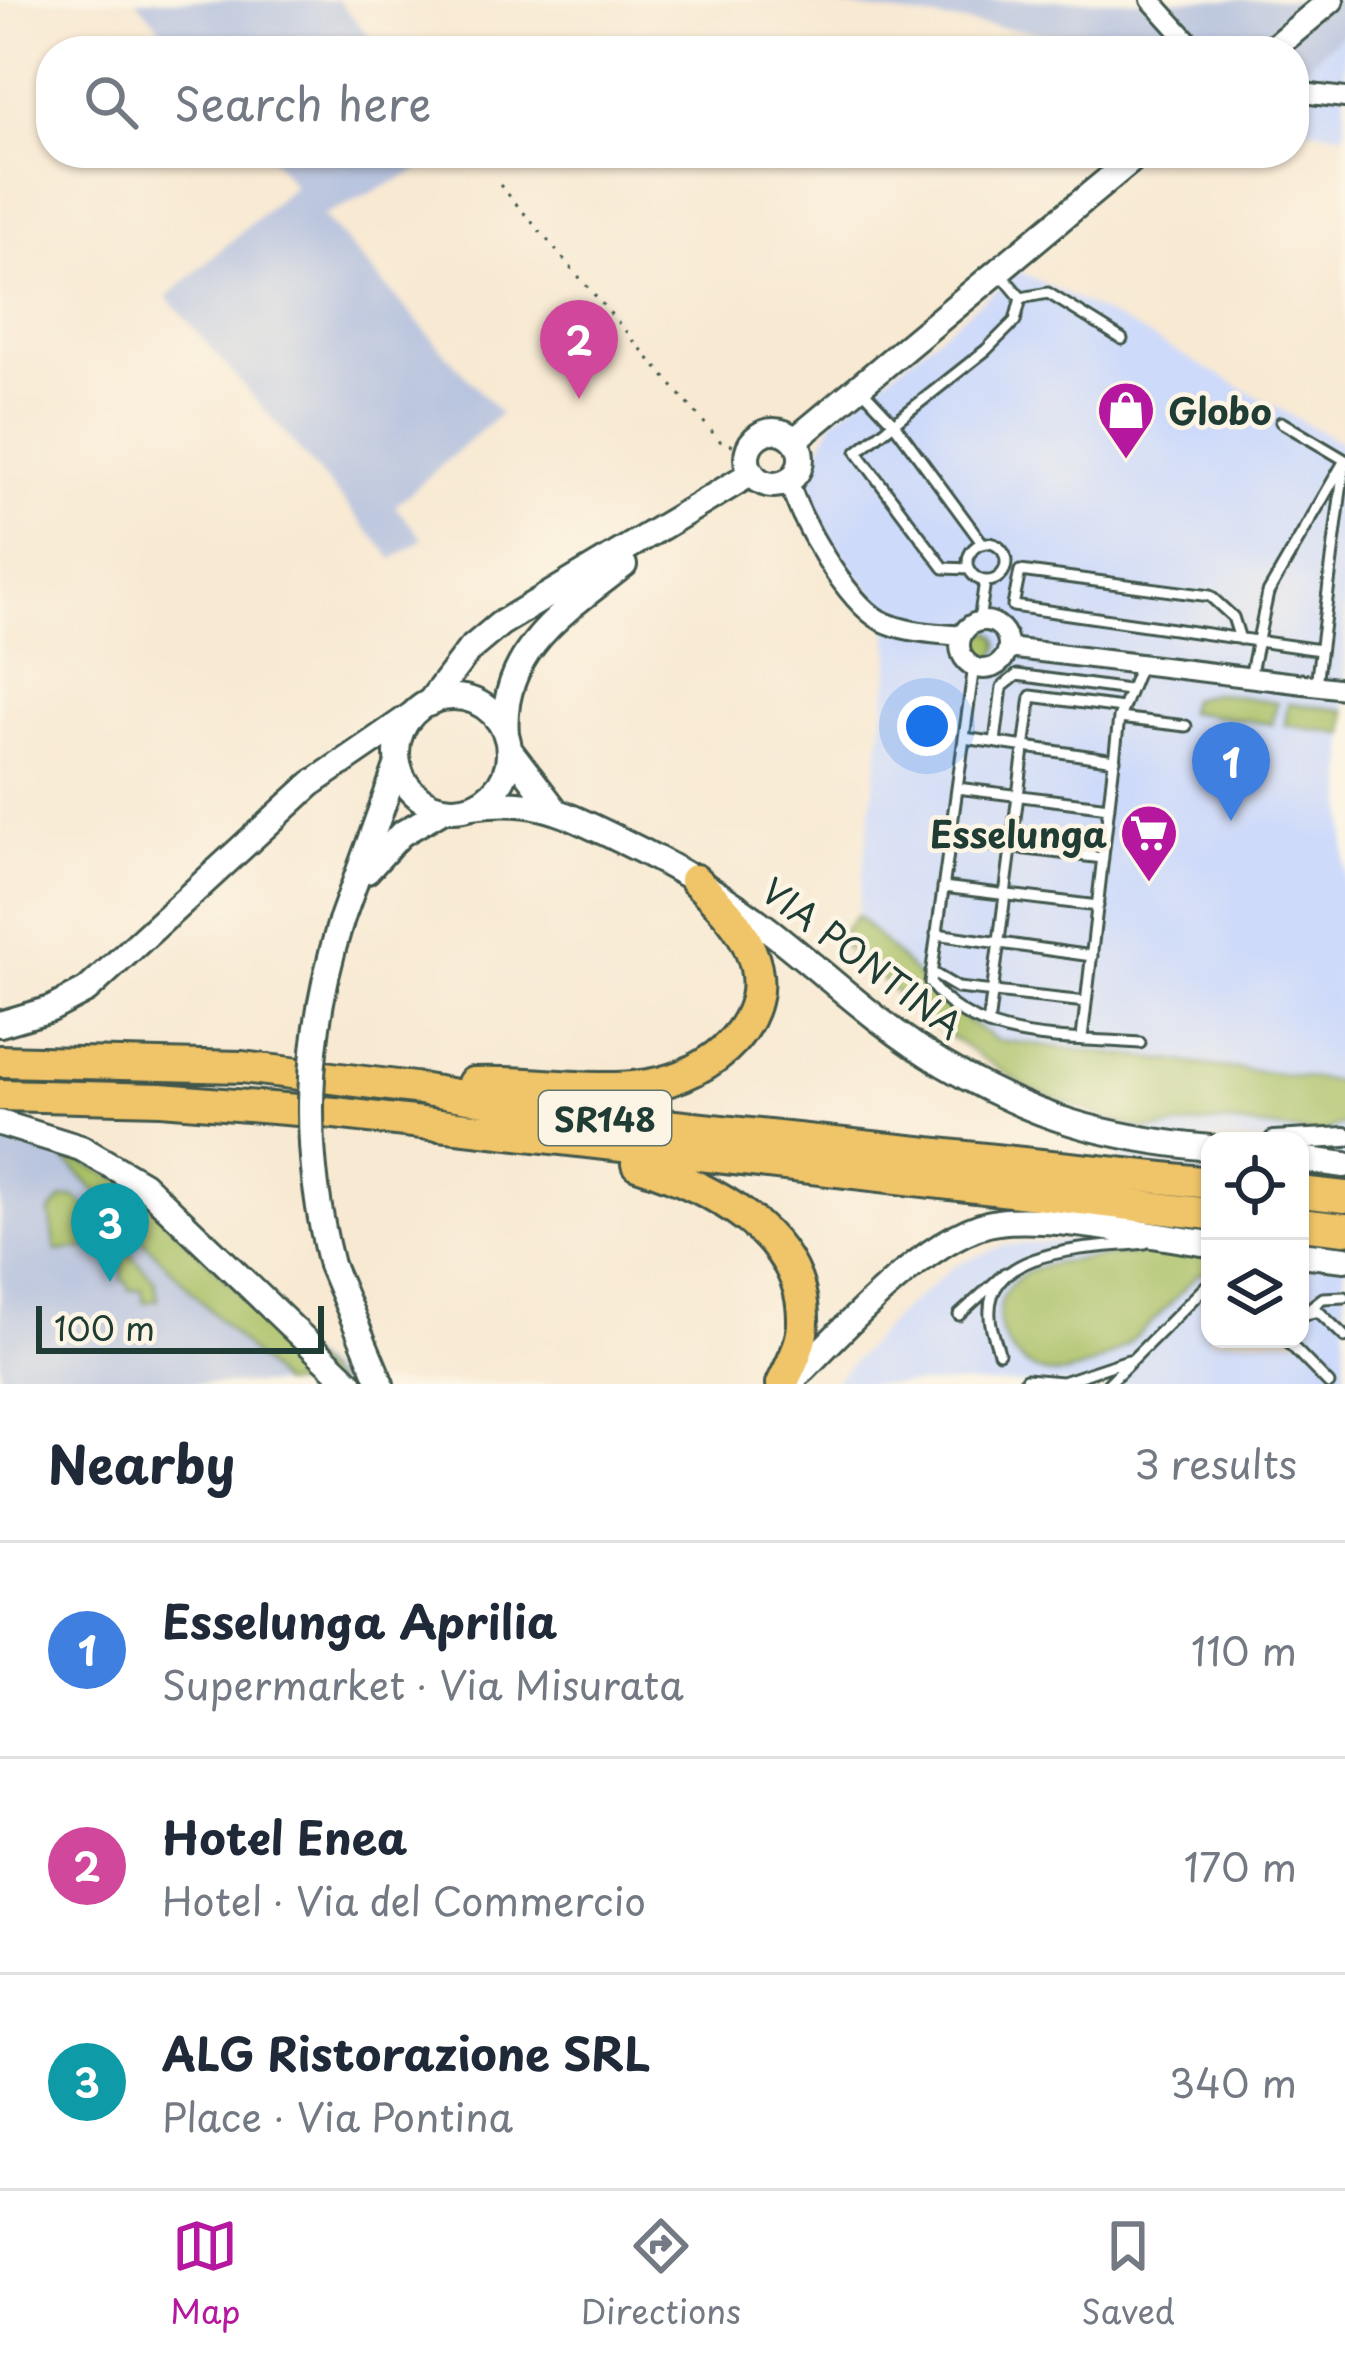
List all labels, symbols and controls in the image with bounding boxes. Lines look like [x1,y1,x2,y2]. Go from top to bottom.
search box [36,36,1309,168]
text: Search here [174,68,431,136]
icon: search [78,69,144,135]
pin: 2 [540,300,618,399]
shop icon: Globo [1095,379,1157,461]
place label: Globo [1168,383,1272,437]
your location [897,696,957,756]
pin: 1 [1192,722,1270,821]
supermarket icon: Esselunga [1118,802,1180,884]
place label: Esselunga [930,806,1108,860]
street label: VIA PONTINA [751,863,975,1051]
road number: SR148 [539,1091,671,1145]
map controls [1201,1132,1309,1348]
button: locate [1201,1132,1309,1240]
pin: 3 [71,1183,149,1282]
button: layers [1201,1240,1309,1348]
scale bar [36,1300,324,1353]
text: 100 m [54,1302,155,1352]
text: Nearby [48,1424,235,1501]
text: 3 results [1134,1433,1297,1492]
text: Esselunga Aprilia [162,1586,557,1654]
text: 1 [78,1620,96,1679]
text: 110 m [1191,1620,1297,1679]
text: Supermarket · Via Misurata [162,1654,684,1713]
text: Hotel Enea [162,1802,408,1870]
text: 2 [73,1836,101,1895]
text: 170 m [1184,1836,1297,1895]
text: Hotel · Via del Commercio [162,1870,646,1929]
text: ALG Ristorazione SRL [162,2018,651,2086]
text: 3 [74,2052,100,2111]
text: 340 m [1169,2052,1297,2111]
text: Place · Via Pontina [162,2086,513,2145]
tab: Map [170,2213,241,2335]
tab: Directions [581,2213,741,2335]
tab: Saved [1081,2213,1175,2335]

